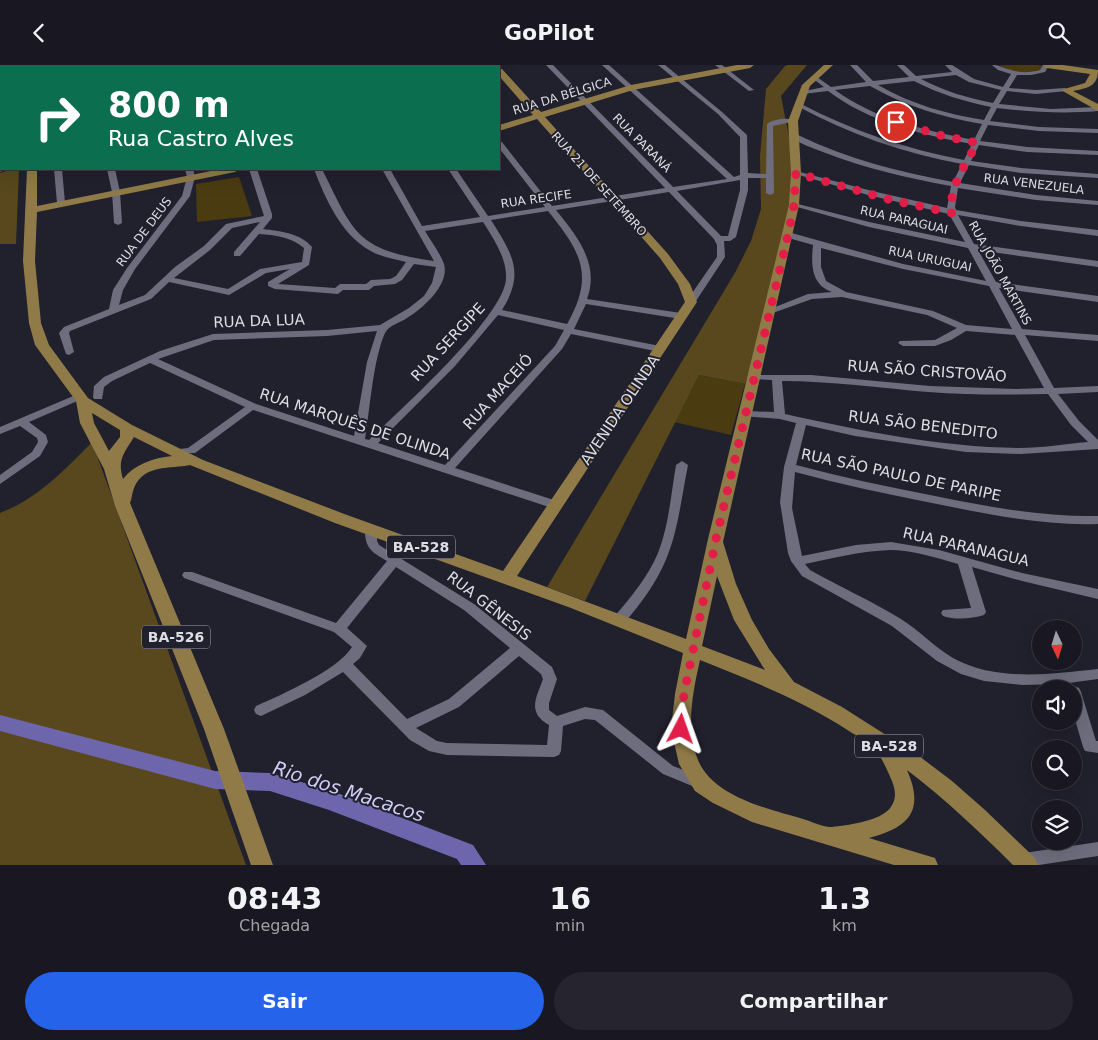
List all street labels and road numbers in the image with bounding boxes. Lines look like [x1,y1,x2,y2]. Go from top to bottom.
street label: RUA DA BÉLGICA [511,73,614,118]
street label: RUA PARANÁ [610,110,675,176]
street label: RUA 21 DE SETEMBRO [549,129,649,239]
street label: RUA VENEZUELA [983,171,1086,197]
street label: RUA RECIFE [500,187,572,211]
street label: RUA DE DEUS [113,195,175,269]
street label: RUA PARAGUAI [859,203,949,237]
street label: RUA JOÃO MARTINS [966,218,1035,327]
street label: RUA URUGUAI [887,243,973,275]
street label: RUA SERGIPE [407,299,489,385]
street label: RUA DA LUA [213,310,306,332]
street label: RUA MACEIÓ [459,350,537,434]
street label: AVENIDA OLINDA [577,351,664,468]
street label: RUA SÃO CRISTOVÃO [847,355,1007,386]
street label: RUA MARQUÊS DE OLINDA [257,384,454,464]
street label: RUA SÃO BENEDITO [847,406,999,443]
street label: RUA SÃO PAULO DE PARIPE [799,444,1003,505]
street label: RUA PARANAGUA [901,524,1032,570]
road number: BA-528 [387,536,455,559]
street label: RUA GÊNESIS [443,567,535,644]
road number: BA-526 [142,625,210,649]
road number: BA-528 [855,734,923,757]

